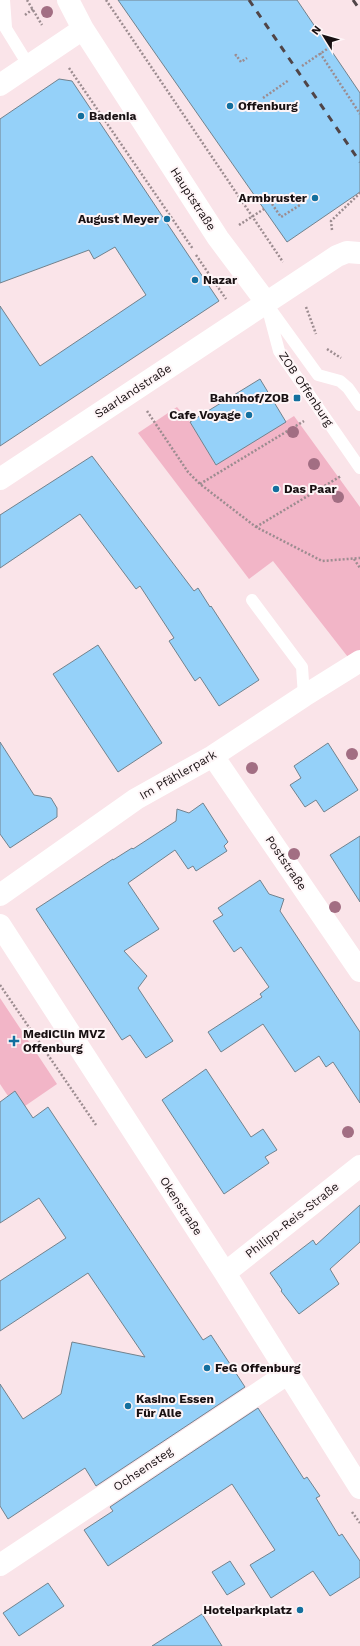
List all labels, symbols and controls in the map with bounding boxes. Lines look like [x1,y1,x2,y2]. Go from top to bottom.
north arrow [304,16,344,56]
text: N [309,23,324,37]
place label: Offenburg [238,99,298,113]
marker: Offenburg [225,101,235,111]
place label: Badenia [89,109,137,123]
marker: Badenia [76,111,86,121]
street label: Hauptstraße [167,165,219,233]
place label: Armbruster [239,191,308,205]
marker: Armbruster [310,193,320,203]
place label: August Meyer [78,212,160,226]
marker: August Meyer [162,214,172,224]
place label: Nazar [203,273,238,287]
marker: Nazar [190,275,200,285]
street label: ZOB Offenburg [276,349,336,429]
street label: Saarlandstraße [92,361,174,421]
place label: Bahnhof/ZOB [210,391,289,405]
marker: Bahnhof/ZOB [292,393,302,403]
place label: Cafe Voyage [169,408,241,422]
marker: Cafe Voyage [244,410,254,420]
place label: Das Paar [284,482,337,496]
marker: Das Paar [271,484,281,494]
street label: Im Pfählerpark [137,747,219,803]
street label: Poststraße [263,833,309,893]
place label: MediClin MVZ Offenburg [23,1027,105,1055]
marker: MediClin MVZ Offenburg [8,1035,20,1047]
street label: Okenstraße [157,1174,205,1238]
street label: Philipp-Reis-Straße [243,1179,342,1261]
place label: FeG Offenburg [215,1361,301,1375]
marker: FeG Offenburg [202,1363,212,1373]
place label: Kasino Essen Für Alle [136,1392,214,1420]
marker: Kasino Essen Für Alle [123,1401,133,1411]
street label: Ochsensteg [111,1444,176,1494]
place label: Hotelparkplatz [203,1603,292,1617]
marker: Hotelparkplatz [295,1605,305,1615]

